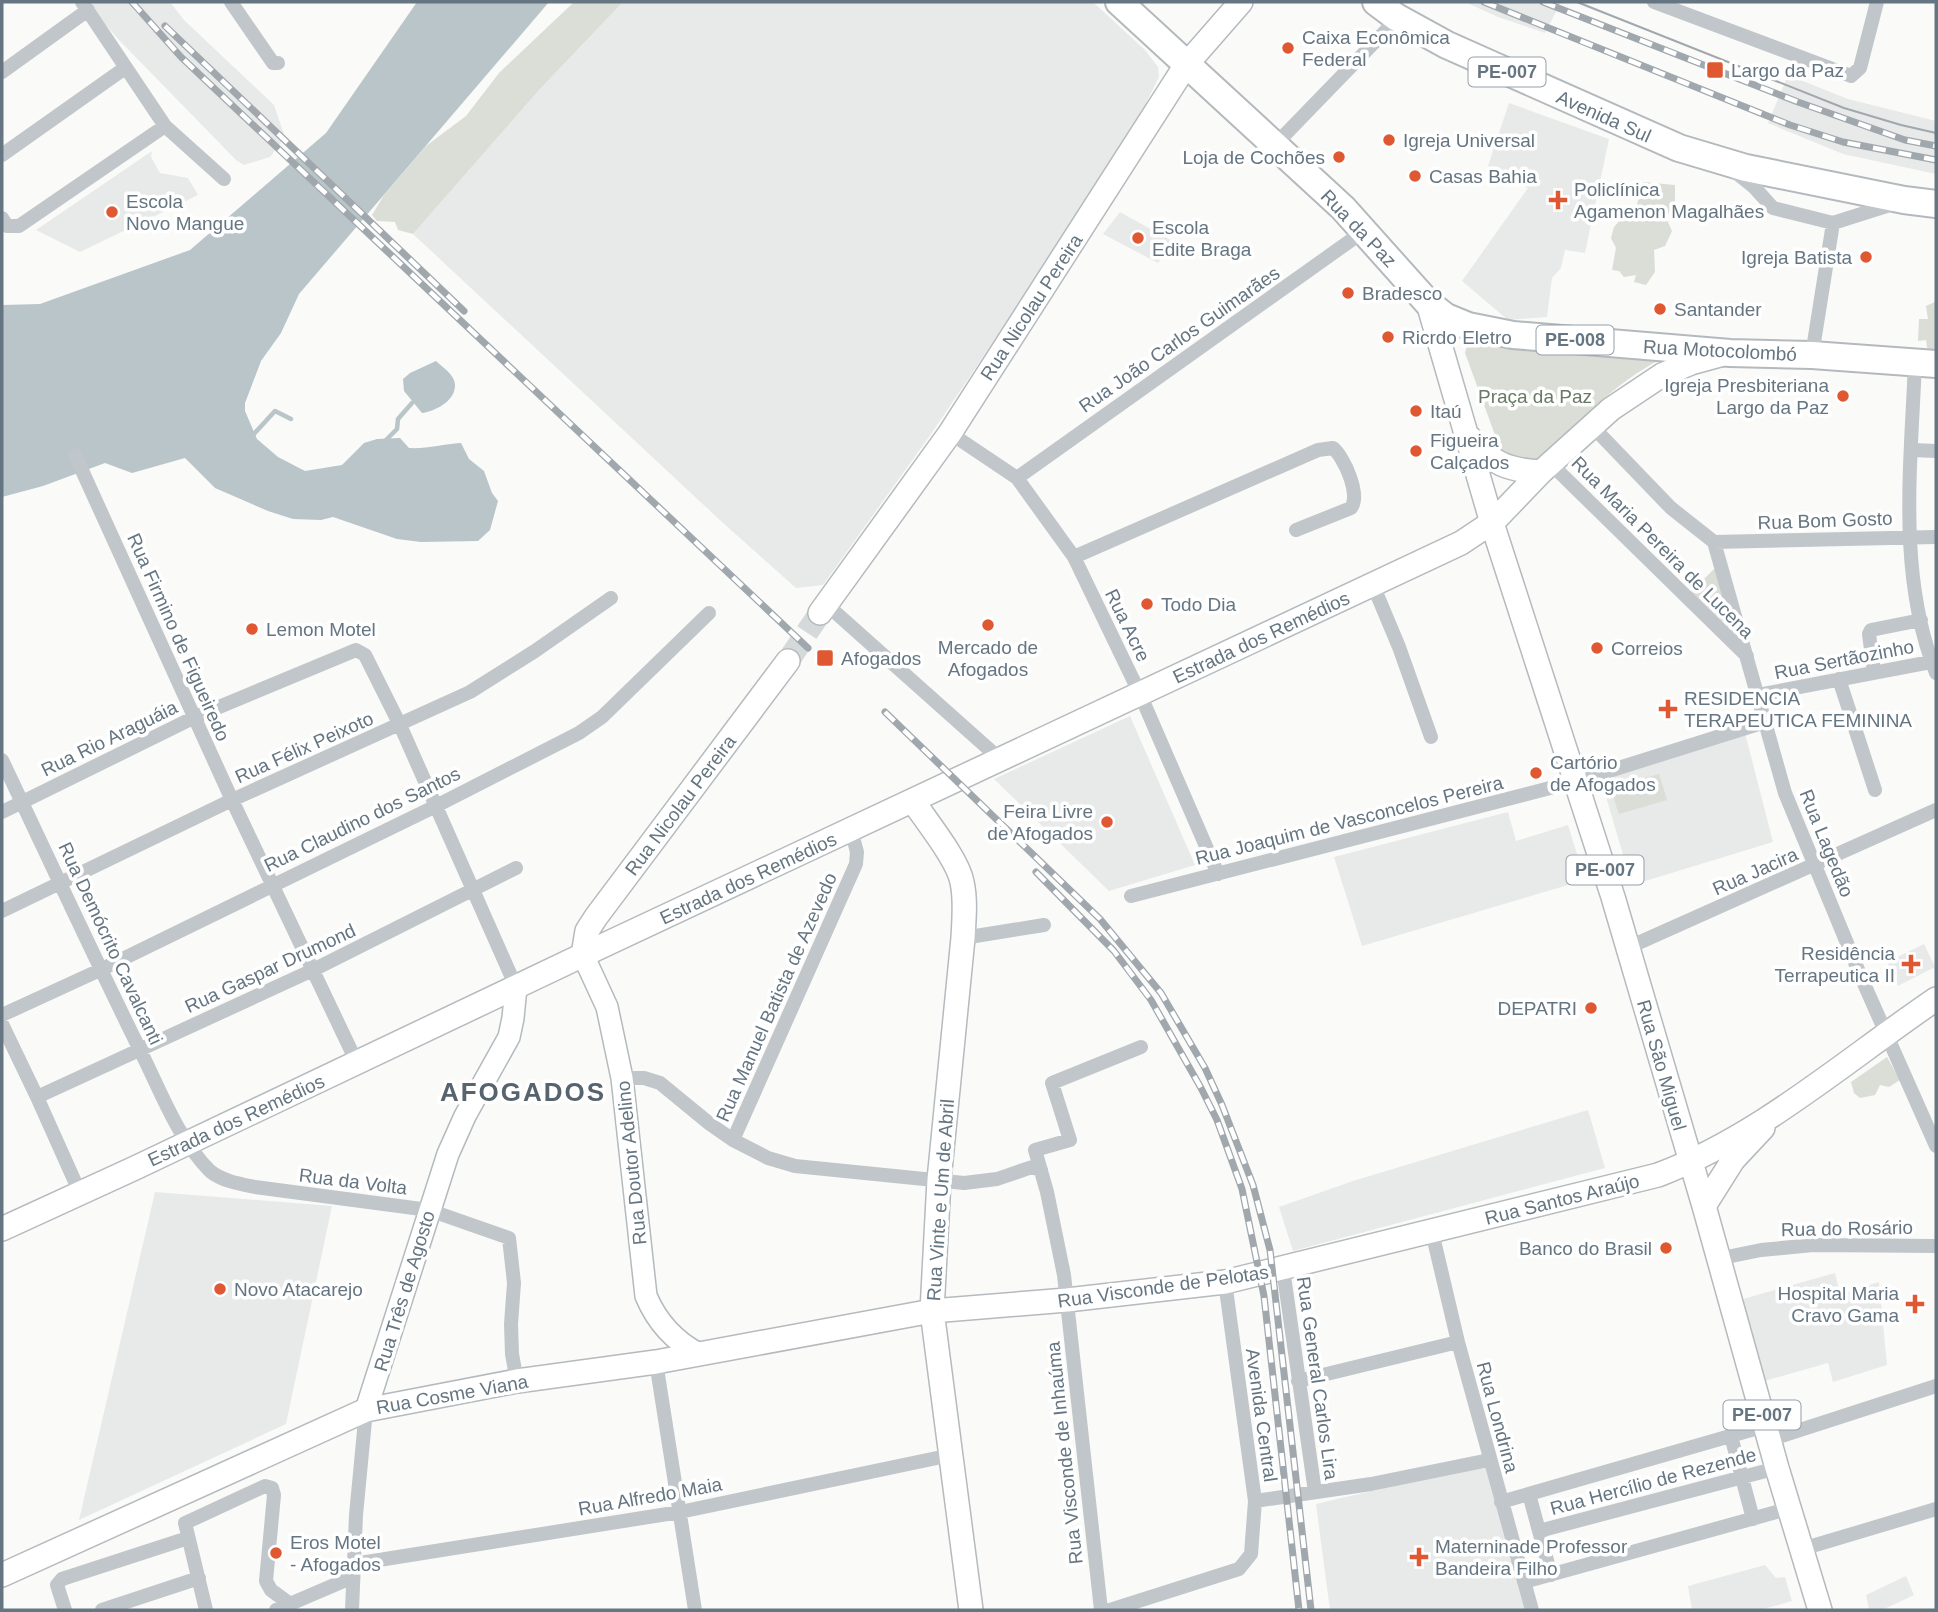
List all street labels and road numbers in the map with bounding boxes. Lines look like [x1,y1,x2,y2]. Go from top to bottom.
road number: PE-007 [1468,58,1546,86]
street label: Avenida Sul [1553,86,1654,147]
street label: Rua da Paz [1317,185,1401,271]
street label: Rua Nicolau Pereira [976,230,1087,384]
street label: Rua João Carlos Guimarães [1075,262,1283,417]
road number: PE-008 [1536,326,1614,354]
street label: Rua Motocolombó [1642,336,1798,365]
street label: Rua Maria Pereira de Lucena [1567,452,1758,643]
street label: Rua Bom Gosto [1757,508,1893,533]
street label: Rua Firmino de Figueiredo [123,530,234,744]
street label: Rua Acre [1101,585,1154,665]
street label: Estrada dos Remédios [1170,587,1353,688]
street label: Rua Sertãozinho [1773,636,1916,683]
street label: Rua Rio Araguáia [38,696,181,781]
street label: Rua Félix Peixoto [232,708,376,787]
street label: Rua Nicolau Pereira [621,731,740,880]
street label: Rua Claudino dos Santos [261,763,464,876]
street label: Rua Joaquim de Vasconcelos Pereira [1193,772,1506,869]
street label: Rua Lagedão [1795,786,1858,900]
street label: Estrada dos Remédios [657,828,840,929]
street label: Rua Demócrito Cavalcanti [54,839,167,1048]
street label: Rua Jacira [1709,843,1801,900]
road number: PE-007 [1566,856,1644,884]
street label: Rua Manuel Batista de Azevedo [712,869,841,1125]
street label: Rua Gaspar Drumond [182,920,359,1017]
street label: Rua São Miguel [1633,997,1690,1133]
street label: Estrada dos Remédios [145,1070,328,1171]
street label: Rua Doutor Adelino [612,1080,651,1246]
street label: Rua Vinte e Um de Abril [923,1098,958,1302]
street label: Rua da Volta [298,1164,409,1199]
street label: Rua Santos Araújo [1483,1170,1642,1229]
street label: Rua Três de Agosto [370,1208,439,1374]
street label: Rua do Rosário [1781,1217,1913,1240]
street label: Rua Visconde de Pelotas [1056,1261,1270,1312]
street label: Rua General Carlos Lira [1293,1275,1342,1481]
street label: Rua Visconde de Inhaúma [1042,1340,1087,1565]
street label: Avenida Central [1242,1347,1281,1483]
street label: Rua Londrina [1473,1359,1523,1475]
street label: Rua Cosme Viana [375,1371,530,1418]
road number: PE-007 [1724,1400,1800,1430]
street label: Rua Hercílio de Rezende [1548,1444,1758,1519]
street label: Rua Alfredo Maia [576,1473,724,1519]

